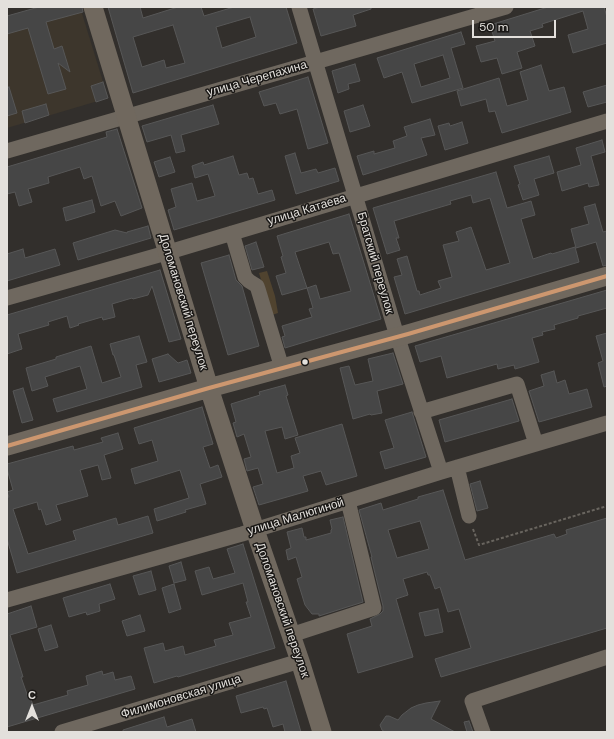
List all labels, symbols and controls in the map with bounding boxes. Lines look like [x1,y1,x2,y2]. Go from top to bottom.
scale bar [474,12,558,38]
text: 50 m [479,19,508,35]
street label: улица Черепахина [205,58,309,100]
street label: улица Катаева [266,191,348,229]
street label: Братский переулок [354,210,396,316]
street label: Доломановский переулок [155,232,211,372]
unlabelled marker [300,357,310,367]
street label: улица Малюгиной [246,495,346,539]
street label: Доломановский переулок [252,541,312,679]
street label: Филимоновская улица [119,672,243,722]
north arrow [12,687,52,727]
text: С [28,688,36,702]

